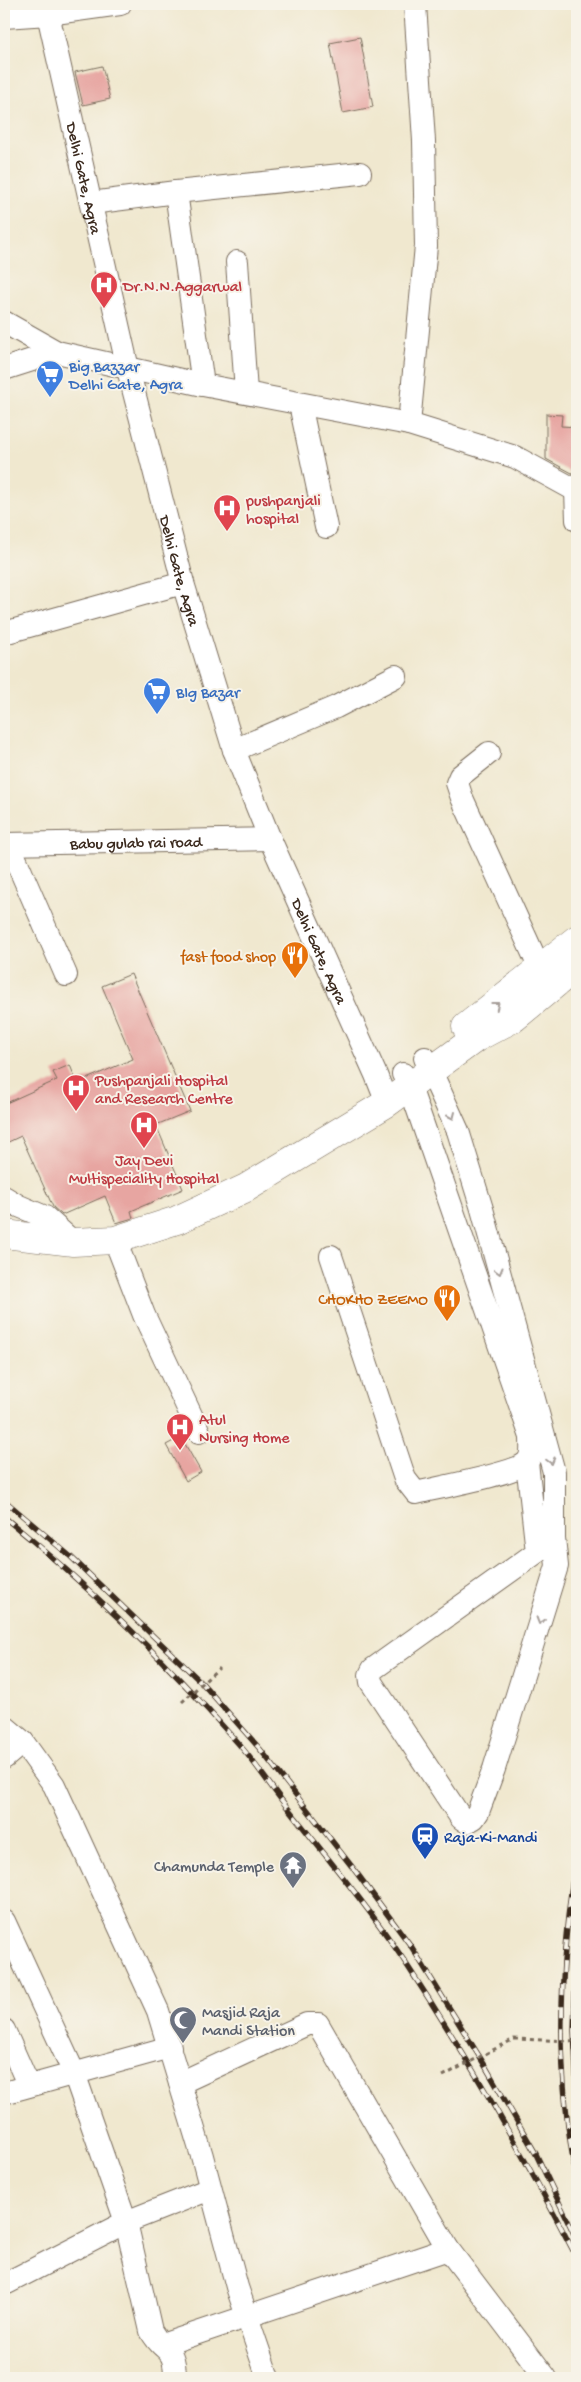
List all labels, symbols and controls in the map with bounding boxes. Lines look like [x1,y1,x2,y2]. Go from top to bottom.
street label: Delhi Gate, Agra [60,120,104,237]
hospital icon: Dr.N.N.Aggarwal [89,270,119,309]
place label: Dr.N.N.Aggarwal [122,279,242,298]
supermarket icon: Big Bazzar Delhi Gate, Agra [35,359,65,398]
place label: Big Bazzar Delhi Gate, Agra [68,359,184,396]
hospital icon: pushpanjali hospital [212,493,242,532]
place label: pushpanjali hospital [245,493,321,530]
street label: Delhi Gate, Agra [153,513,202,630]
supermarket icon: BIg Bazar [142,676,172,715]
place label: BIg Bazar [175,685,241,704]
street label: Babu gulab rai road [69,834,204,856]
street label: Delhi Gate, Agra [285,895,349,1009]
restaurant icon: fast food shop [280,940,310,979]
place label: fast food shop [180,949,276,968]
one-way arrow [490,1002,500,1011]
hospital icon: Pushpanjali Hospital and Research Centre [61,1073,91,1112]
place label: Pushpanjali Hospital and Research Centre [94,1073,234,1110]
hospital icon: Jay Devi Multispeciality Hospital [129,1110,159,1149]
one-way arrow [445,1111,456,1120]
place label: Jay Devi Multispeciality Hospital [69,1153,219,1190]
one-way arrow [493,1266,504,1275]
restaurant icon: CHOKHO ZEEMO [432,1283,462,1322]
place label: CHOKHO ZEEMO [318,1292,428,1311]
hospital icon: Atul Nursing Home [165,1412,195,1451]
place label: Atul Nursing Home [199,1412,290,1449]
one-way arrow [545,1457,556,1466]
one-way arrow [535,1616,545,1625]
station icon: Raja-Ki-Mandi [410,1821,440,1860]
place label: Raja-Ki-Mandi [444,1830,538,1849]
temple icon: Chamunda Temple [278,1850,308,1889]
place label: Chamunda Temple [154,1859,275,1878]
mosque icon: Masjid Raja Mandi Station [168,2005,198,2044]
place label: Masjid Raja Mandi Station [202,2005,295,2042]

